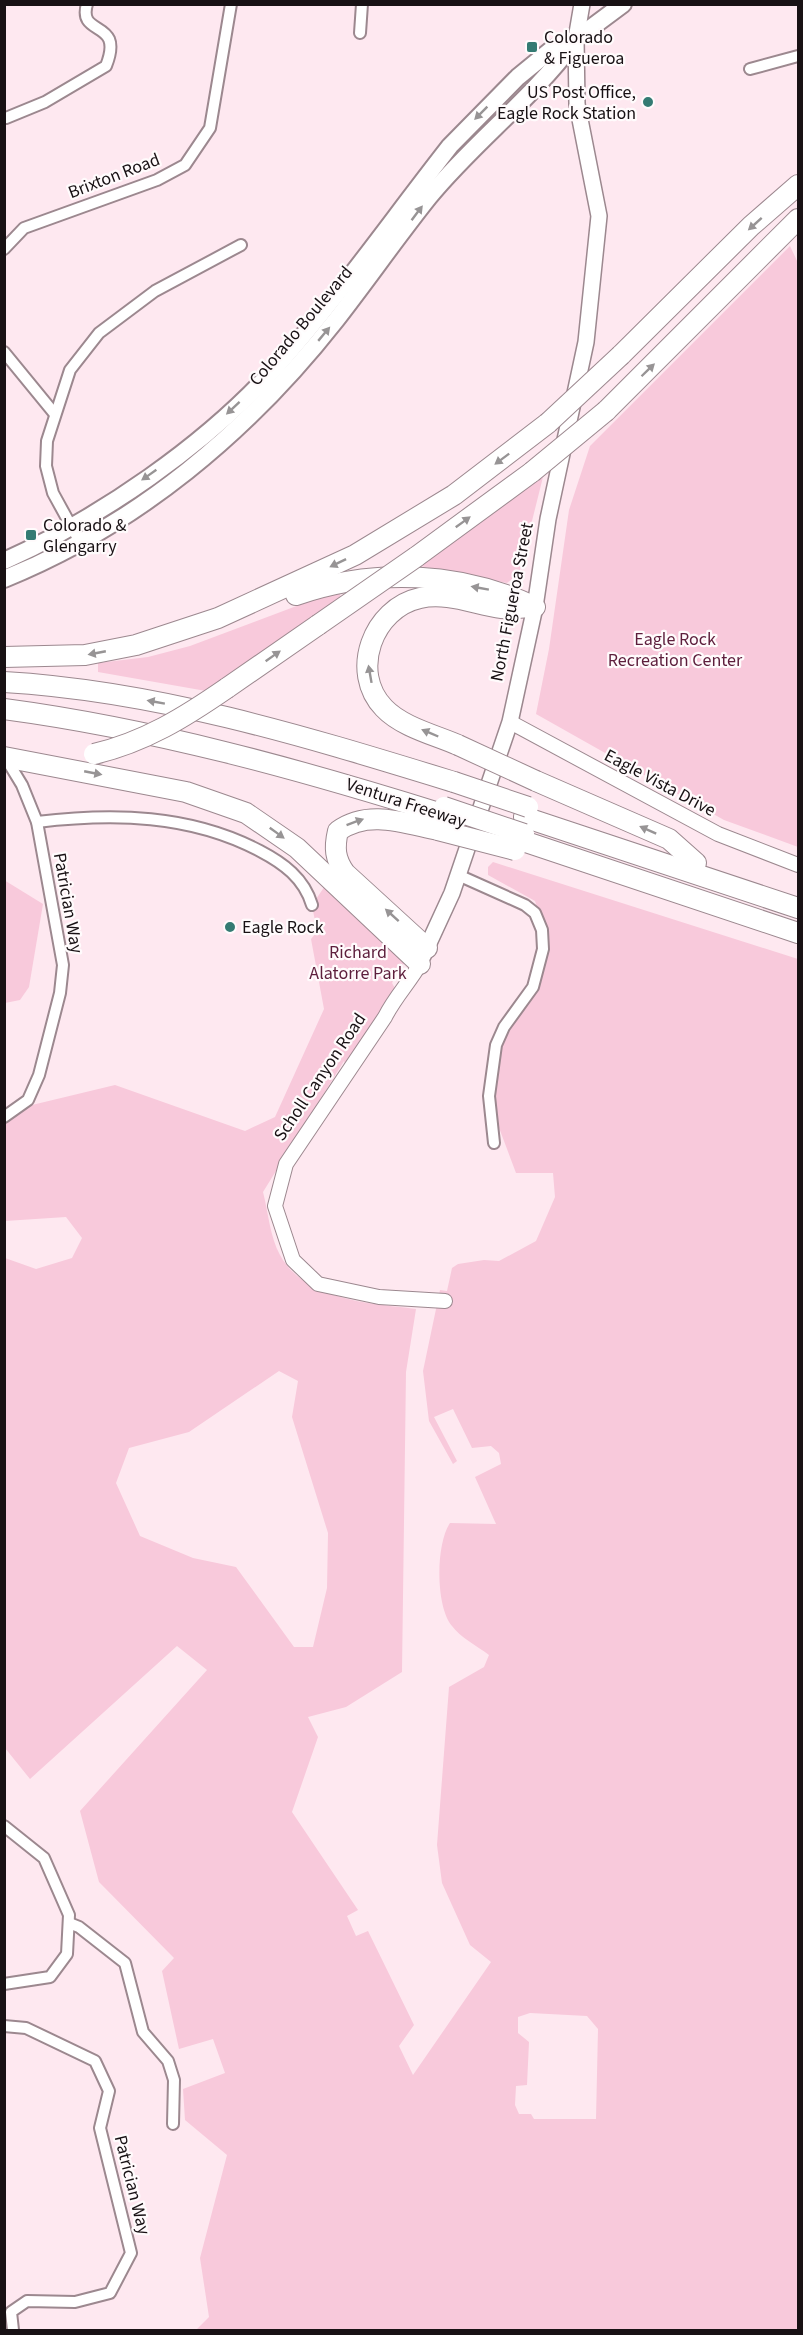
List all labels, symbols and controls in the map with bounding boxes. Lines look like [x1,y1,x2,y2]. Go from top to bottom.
place label: Colorado & Figueroa [544,25,624,71]
marker: Colorado & Figueroa [525,40,539,54]
place label: US Post Office, Eagle Rock Station [497,80,636,126]
marker: US Post Office, Eagle Rock Station [641,95,655,109]
one-way arrow [475,105,489,119]
street label: Brixton Road [64,147,164,205]
one-way arrow [410,206,422,221]
one-way arrow [748,216,762,230]
street label: Colorado Boulevard [243,261,359,391]
one-way arrow [317,327,330,342]
one-way arrow [641,364,655,378]
one-way arrow [226,401,240,415]
one-way arrow [494,452,510,465]
one-way arrow [142,469,158,481]
place label: Colorado & Glengarry [43,513,127,559]
one-way arrow [455,516,471,529]
street label: North Figueroa Street [484,520,540,684]
marker: Colorado & Glengarry [24,528,38,542]
one-way arrow [329,559,346,568]
one-way arrow [471,583,490,592]
park label: Eagle Rock Recreation Center [608,627,743,673]
one-way arrow [87,649,106,658]
one-way arrow [264,650,280,662]
one-way arrow [365,664,374,683]
one-way arrow [147,697,166,706]
one-way arrow [420,728,438,738]
street label: Eagle Vista Drive [600,743,720,823]
one-way arrow [84,769,103,778]
street label: Ventura Freeway [343,772,470,834]
one-way arrow [346,817,364,827]
one-way arrow [639,825,657,835]
one-way arrow [269,826,284,838]
street label: Patrician Way [47,851,89,956]
one-way arrow [384,908,399,922]
place label: Eagle Rock [242,915,324,940]
marker: Eagle Rock [223,920,237,934]
park label: Richard Alatorre Park [309,940,407,986]
street label: Scholl Canyon Road [268,1008,372,1146]
street label: Patrician Way [108,2133,157,2238]

